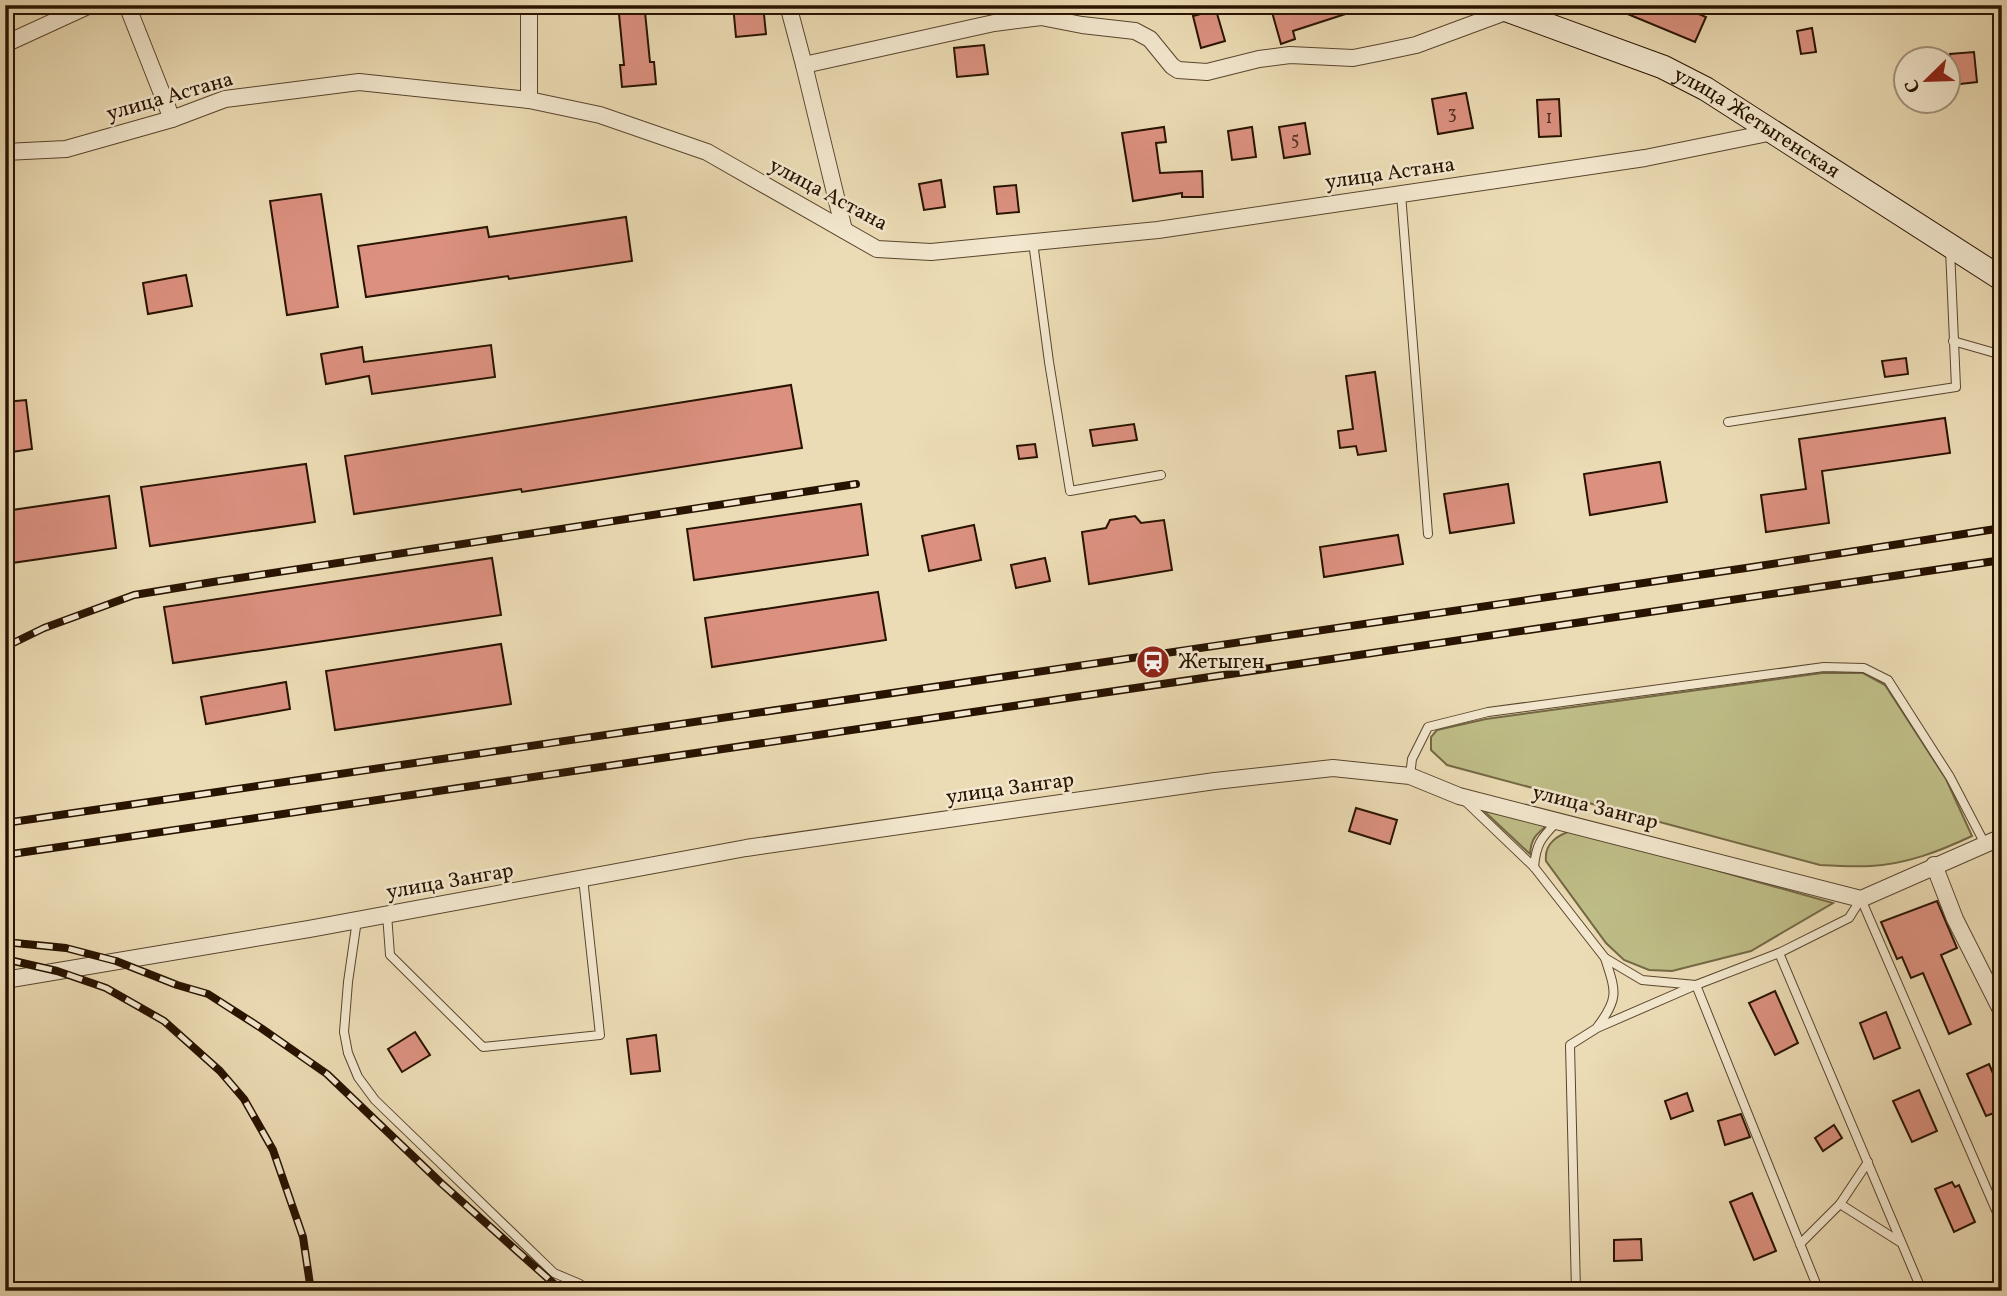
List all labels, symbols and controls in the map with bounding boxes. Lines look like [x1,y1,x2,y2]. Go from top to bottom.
north arrow [1892,46,1962,116]
street label: улица Жетыгенская [1668,60,1845,186]
street label: улица Астана [103,65,237,129]
text: С [1899,75,1928,97]
house number: 3 [1447,102,1457,127]
house number: 1 [1546,106,1552,131]
house number: 5 [1291,128,1299,153]
street label: улица Астана [1323,151,1457,197]
street label: улица Астана [763,152,893,238]
station icon: Жетыген [1134,643,1172,681]
place label: Жетыген [1178,648,1265,677]
street label: улица Зангар [944,766,1076,812]
street label: улица Зангар [1529,778,1661,838]
street label: улица Зангар [384,857,516,907]

